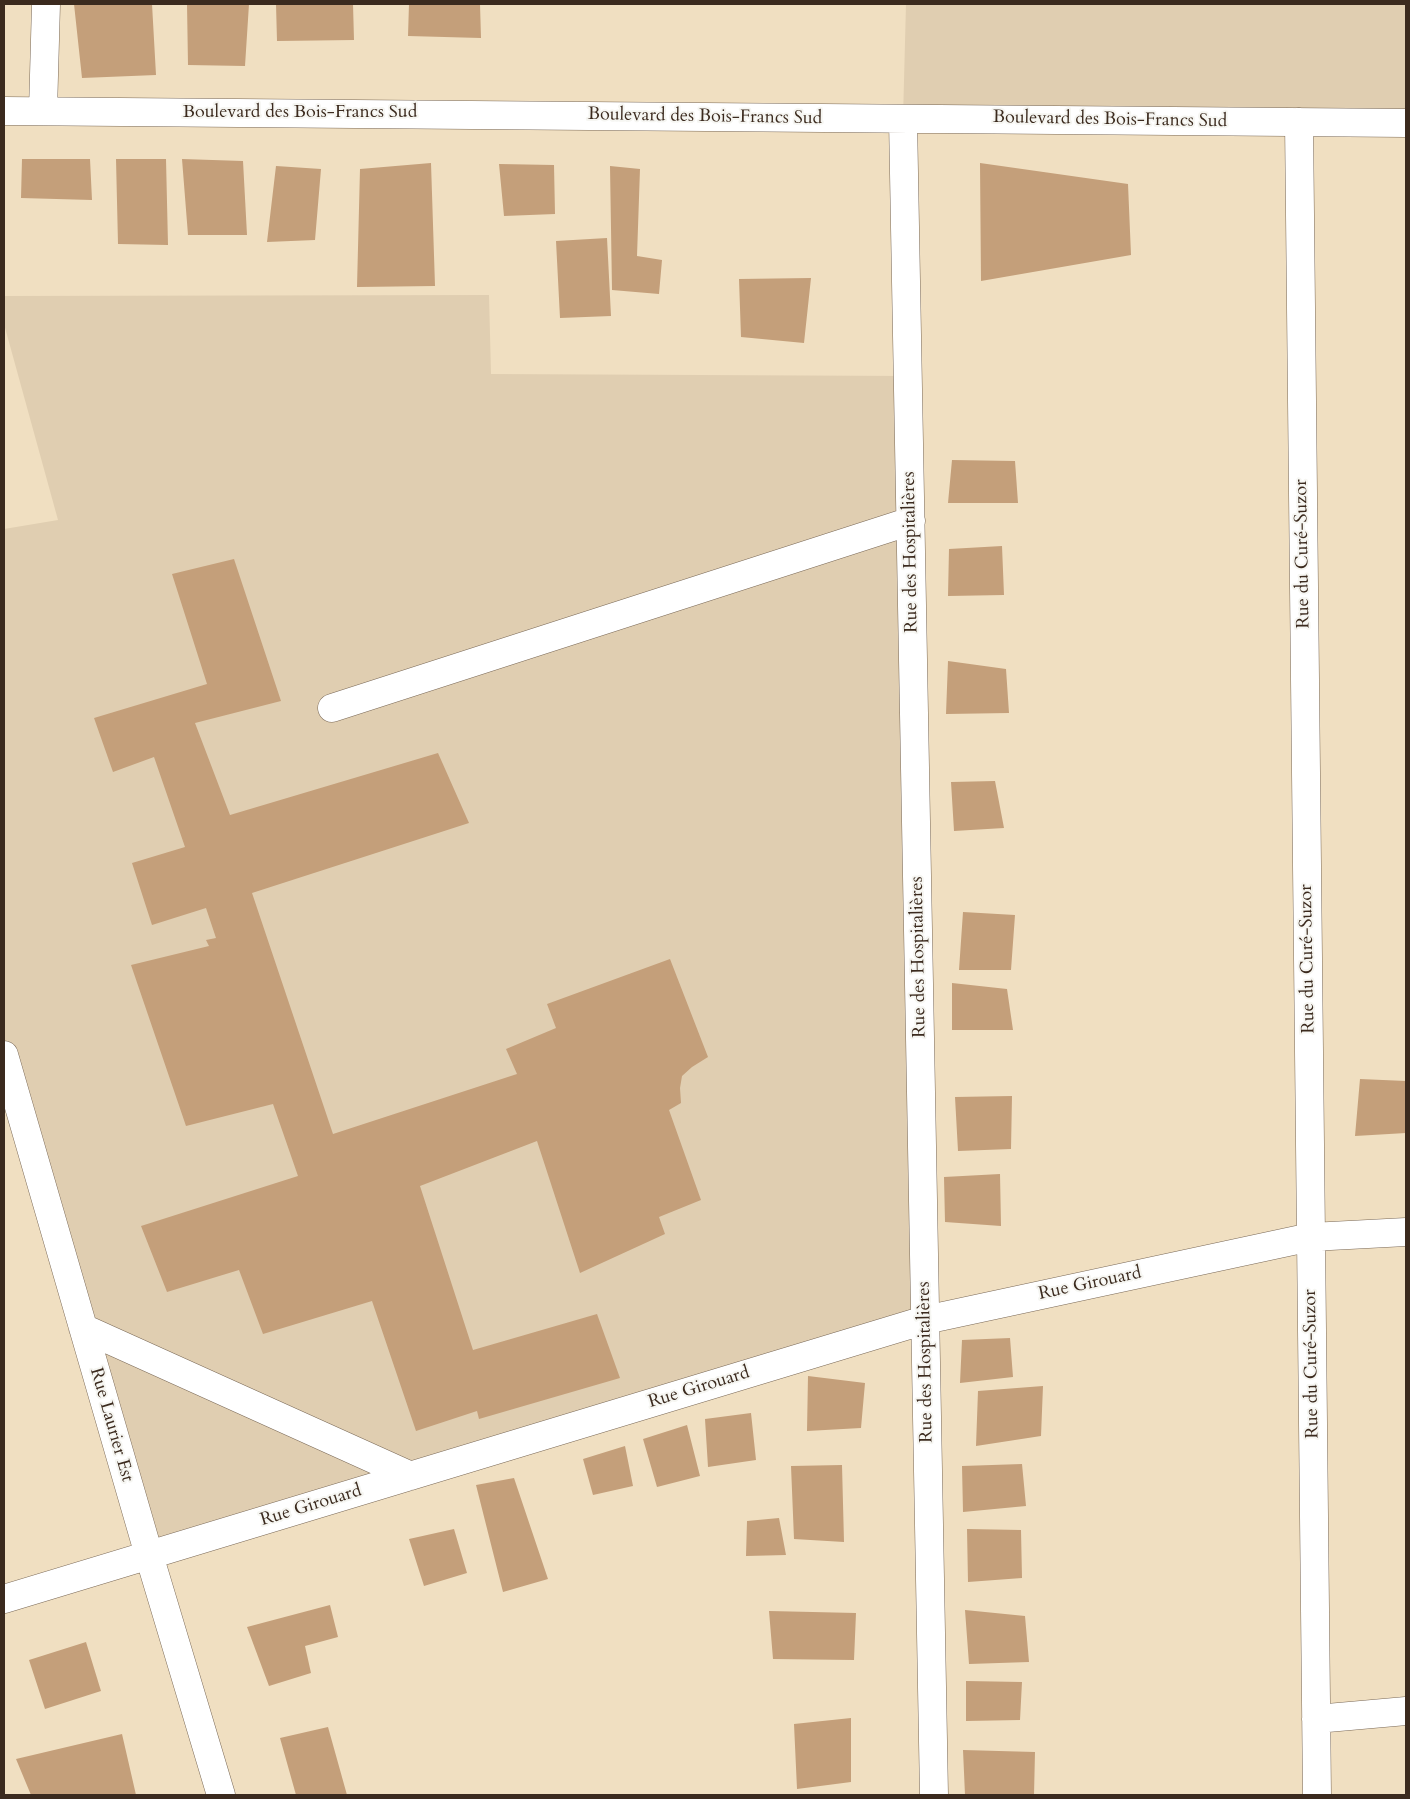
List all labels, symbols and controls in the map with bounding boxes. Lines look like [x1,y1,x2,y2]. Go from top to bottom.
street label: Boulevard des Bois-Francs Sud [183,102,417,124]
street label: Boulevard des Bois-Francs Sud [588,104,822,130]
street label: Boulevard des Bois-Francs Sud [993,107,1227,133]
street label: Rue des Hospitalières [899,471,923,633]
street label: Rue du Curé-Suzor [1291,479,1315,629]
street label: Rue des Hospitalières [907,876,931,1038]
street label: Rue du Curé-Suzor [1296,884,1320,1034]
street label: Rue Girouard [1037,1263,1143,1305]
street label: Rue des Hospitalières [914,1281,938,1443]
street label: Rue du Curé-Suzor [1300,1289,1324,1439]
street label: Rue Girouard [646,1362,752,1414]
street label: Rue Laurier Est [84,1365,138,1485]
street label: Rue Girouard [258,1480,364,1532]

